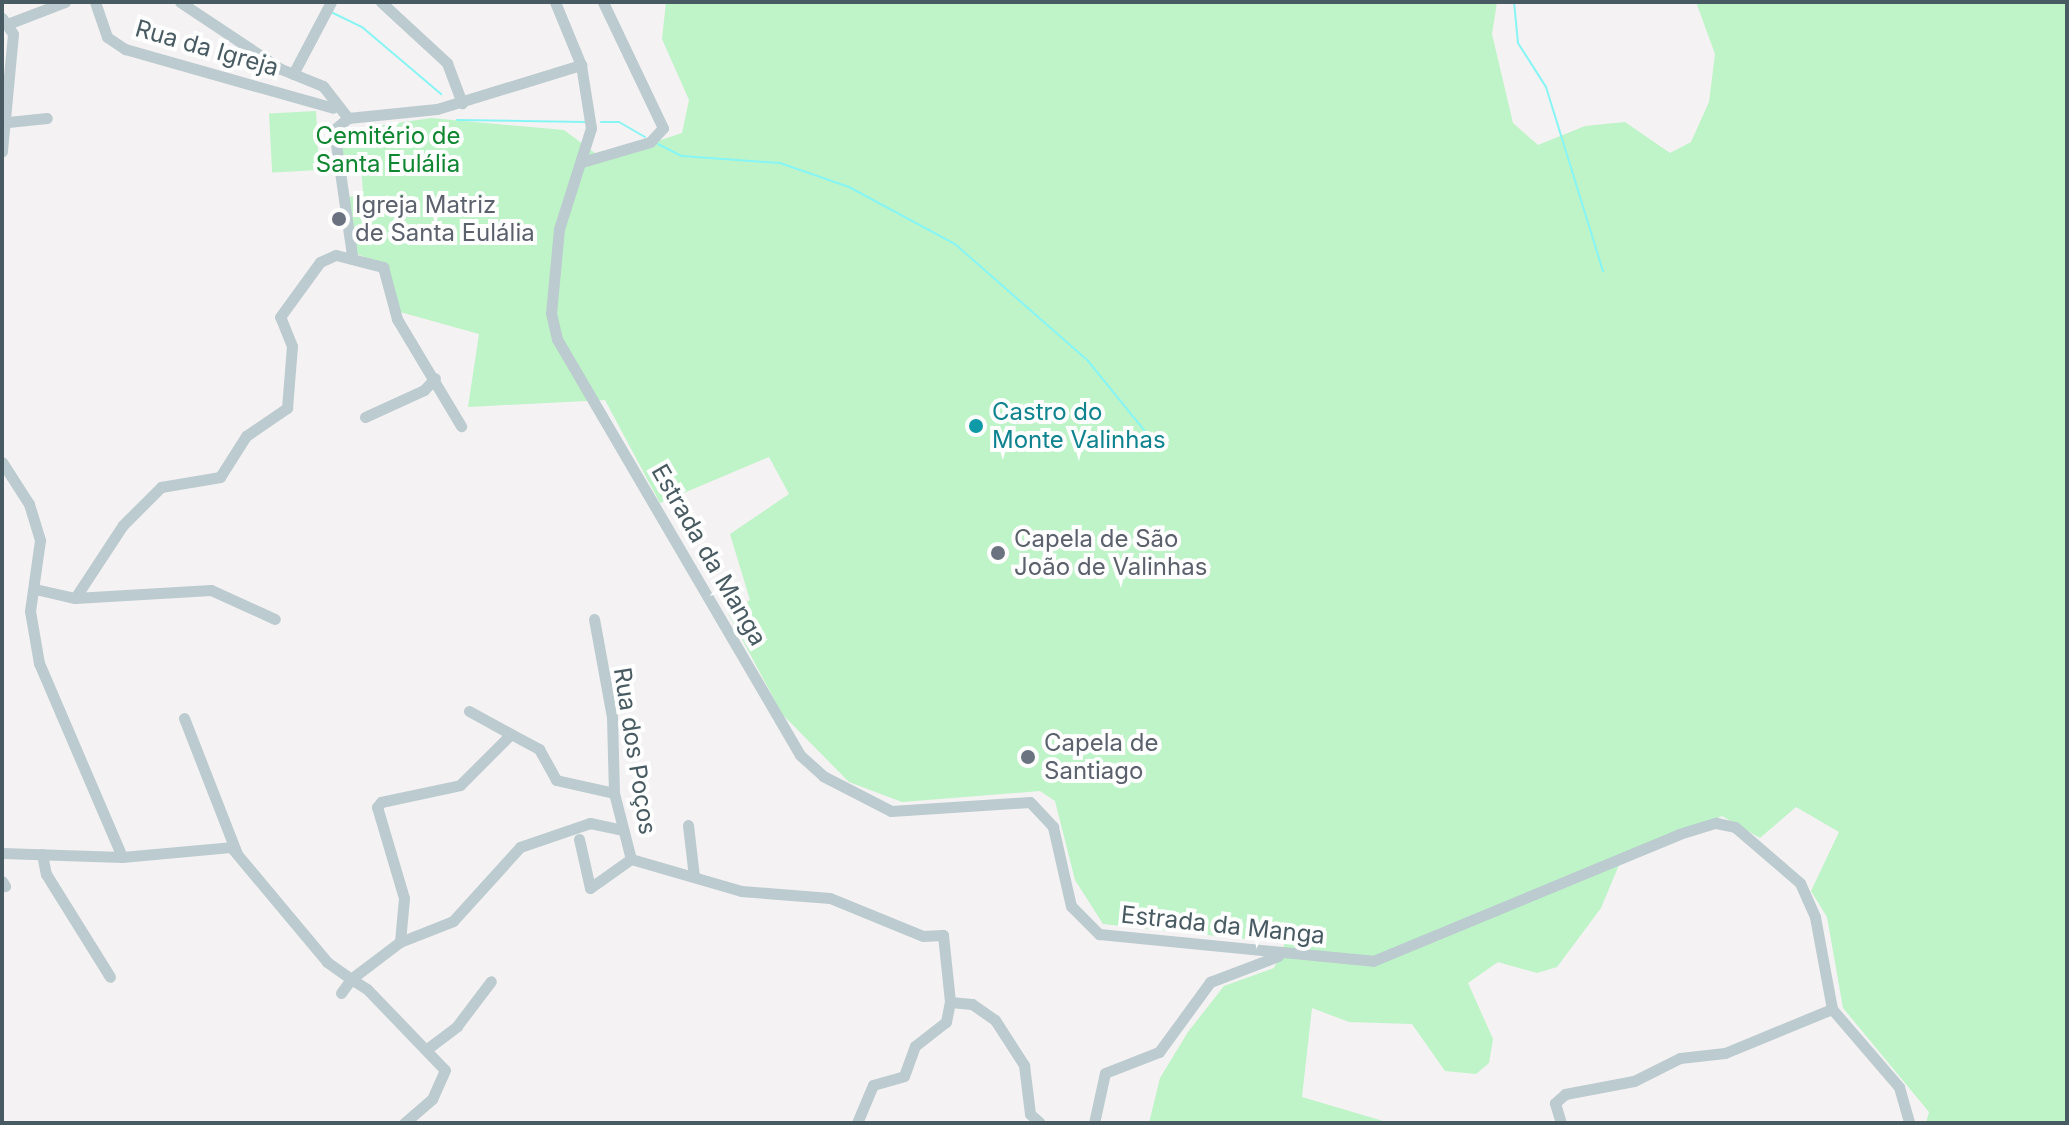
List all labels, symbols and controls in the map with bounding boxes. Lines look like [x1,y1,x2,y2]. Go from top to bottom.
street label: Rua da Igreja [132,14,282,82]
park label: Cemitério de Santa Eulália [315,122,461,178]
place label: Igreja Matriz de Santa Eulália [355,191,535,247]
marker: Igreja Matriz de Santa Eulália [330,210,348,228]
place label: Castro do Monte Valinhas [992,398,1166,454]
marker: Castro do Monte Valinhas [967,417,985,435]
street label: Estrada da Manga [645,459,773,651]
place label: Capela de São João de Valinhas [1014,525,1207,581]
marker: Capela de São João de Valinhas [989,544,1007,562]
street label: Rua dos Poços [608,665,662,837]
place label: Capela de Santiago [1044,729,1158,785]
marker: Capela de Santiago [1019,748,1037,766]
street label: Estrada da Manga [1120,900,1326,950]

